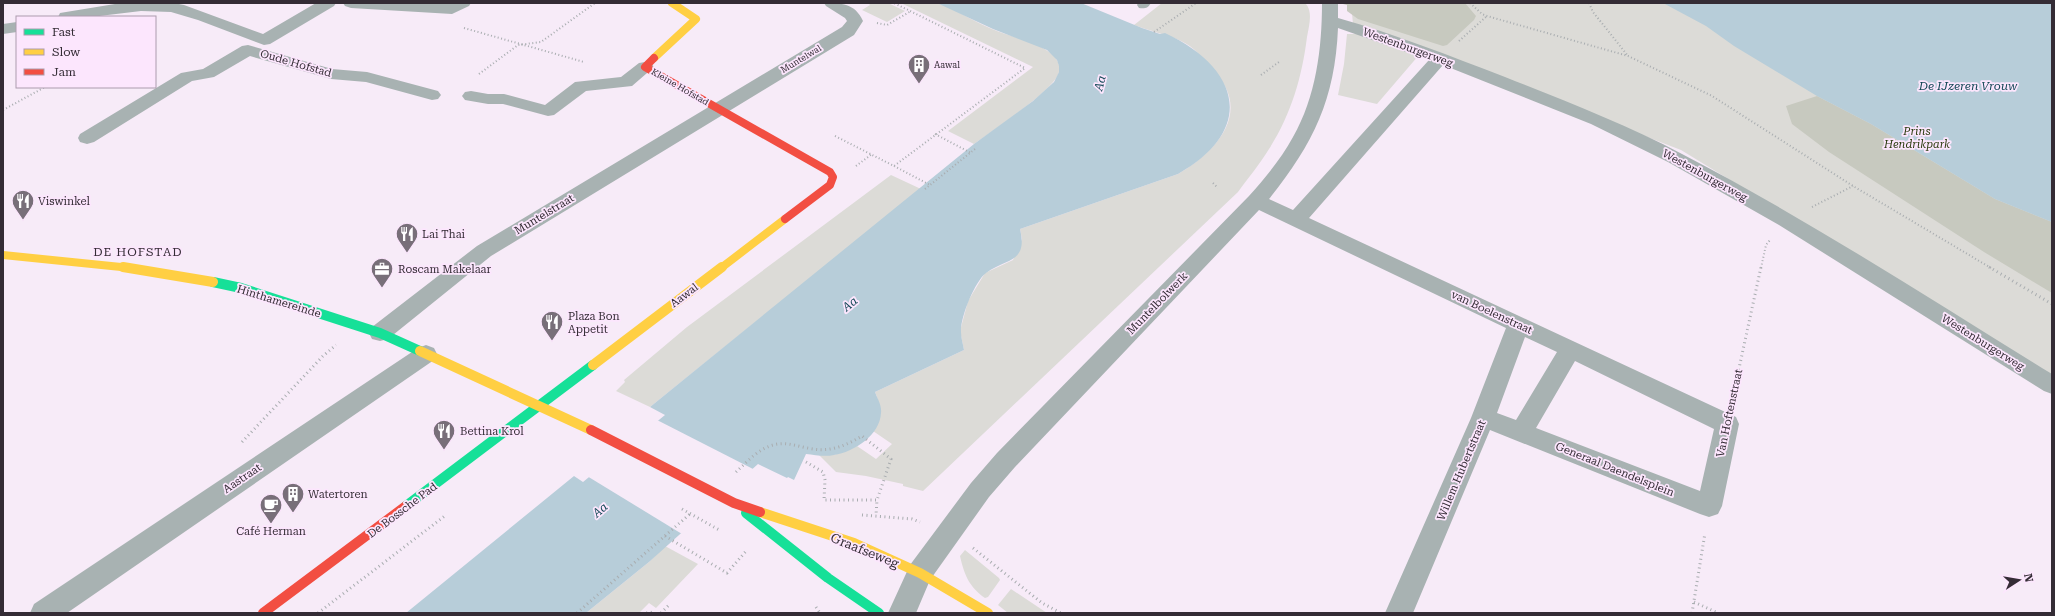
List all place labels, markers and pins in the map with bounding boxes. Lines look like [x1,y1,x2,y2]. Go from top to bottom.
building icon: Aawal [906,52,932,85]
place label: Aawal [934,60,960,70]
restaurant icon: Viswinkel [10,188,36,221]
place label: Viswinkel [38,195,91,208]
restaurant icon: Lai Thai [394,221,420,254]
place label: Lai Thai [422,228,466,241]
office icon: Roscam Makelaar [369,256,395,289]
place label: Roscam Makelaar [398,263,491,276]
restaurant icon: Plaza Bon Appetit [539,309,565,342]
place label: Plaza Bon Appetit [568,310,620,336]
restaurant icon: Bettina Krol [431,418,457,451]
place label: Bettina Krol [460,425,524,438]
building icon: Watertoren [280,481,306,514]
place label: Watertoren [308,488,368,501]
cafe icon: Café Herman [258,492,284,525]
place label: Café Herman [236,525,306,538]

